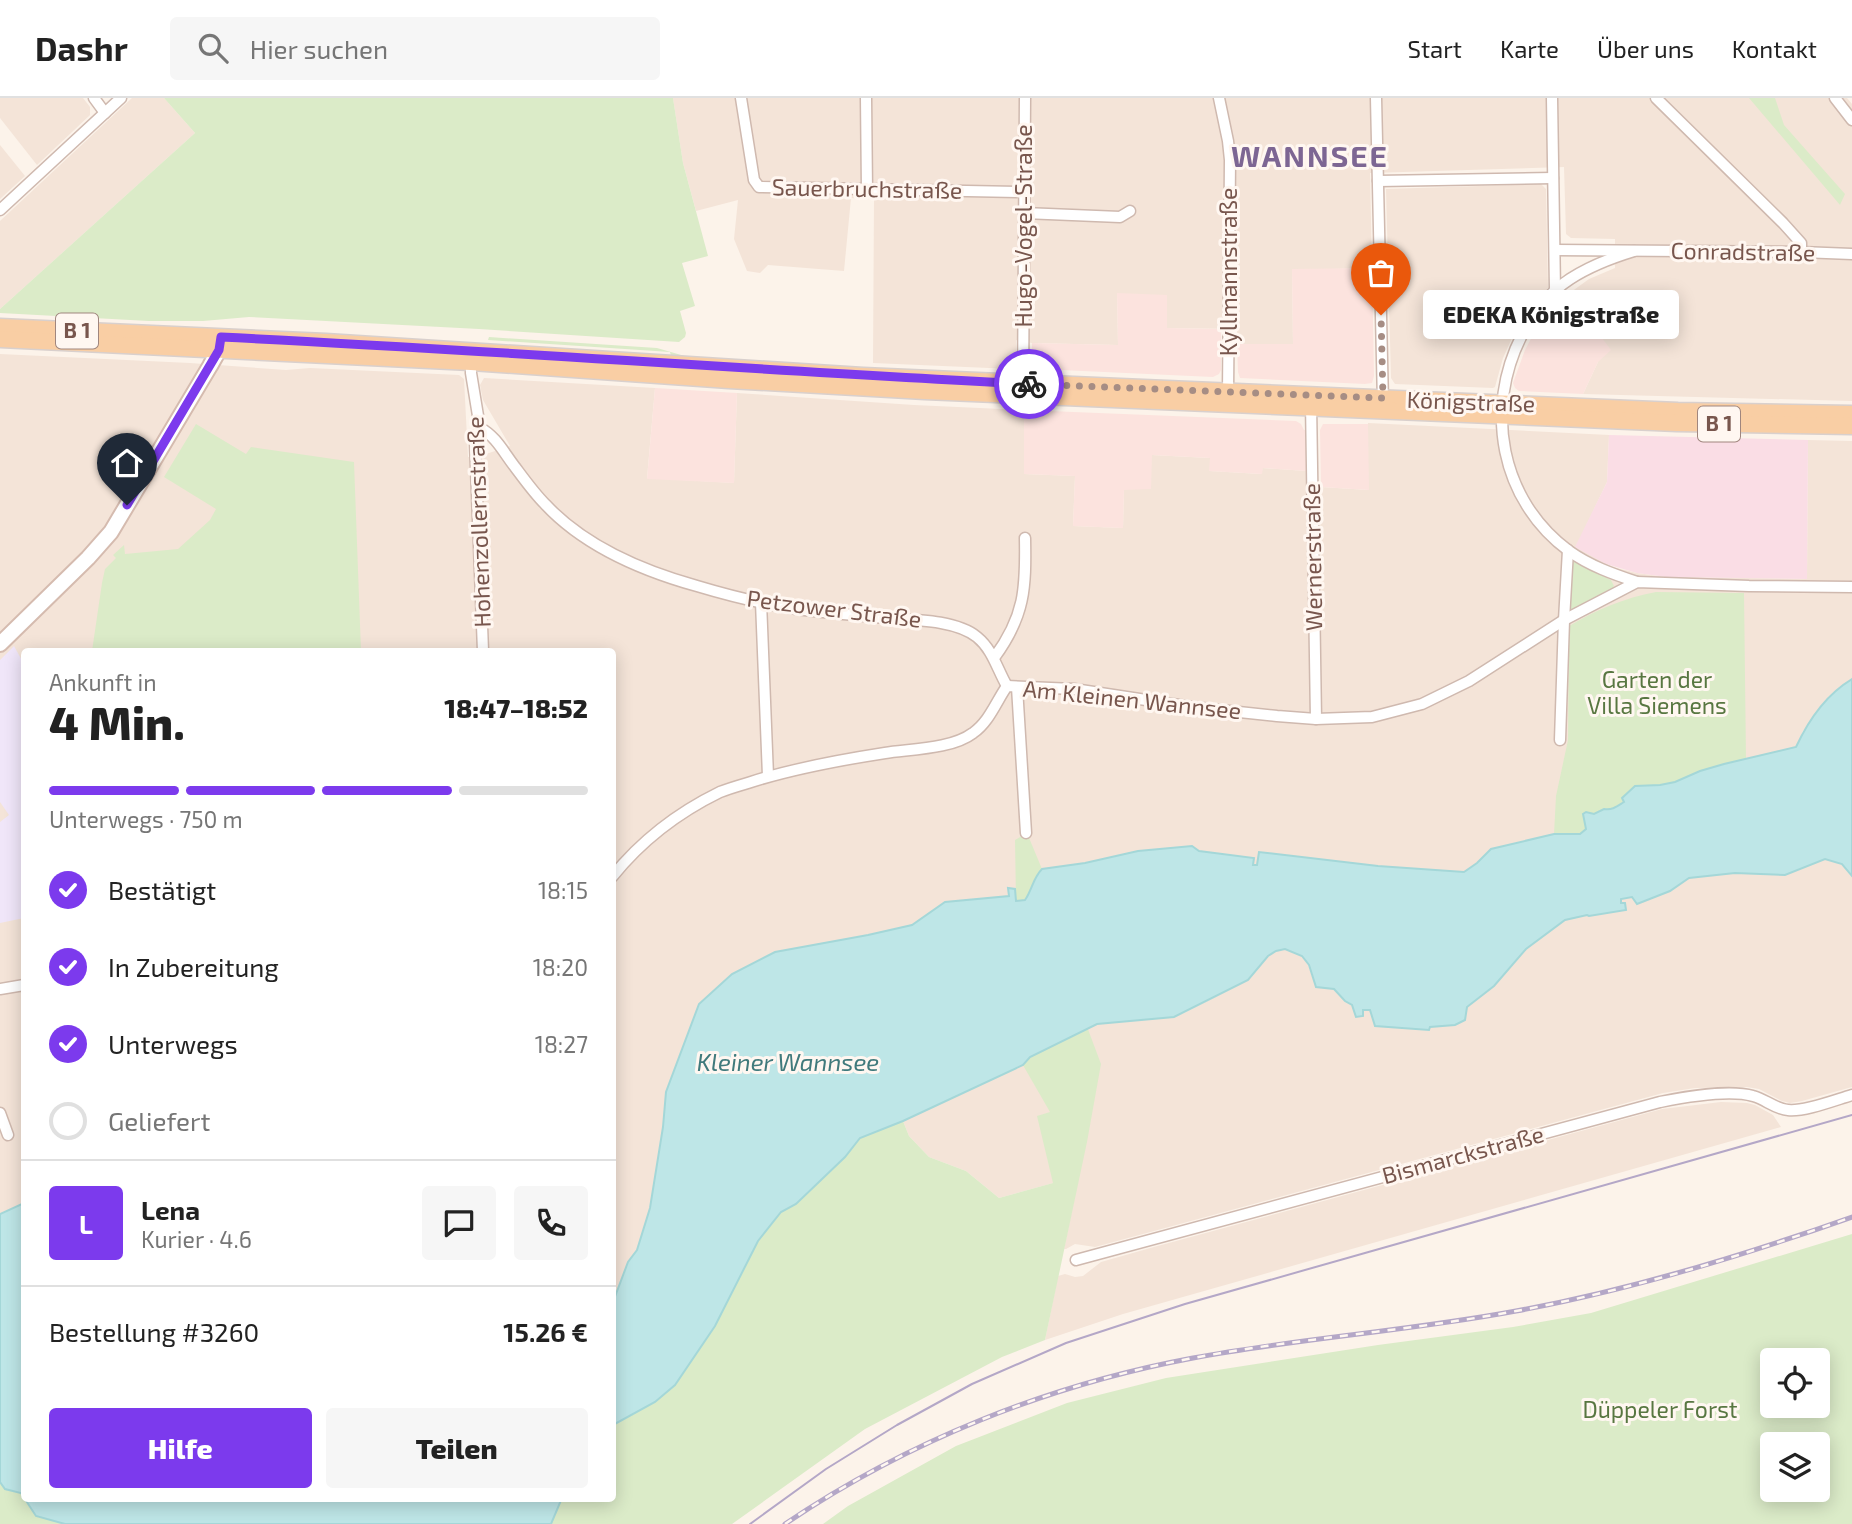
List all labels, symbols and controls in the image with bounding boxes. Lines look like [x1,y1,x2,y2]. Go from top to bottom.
search box [170,17,660,80]
text: Dashr [35,28,128,68]
icon: search [194,29,232,67]
text: Hier suchen [250,33,388,64]
text: Start [1408,34,1462,63]
text: Karte [1500,34,1559,63]
text: Über uns [1597,34,1694,63]
text: Kontakt [1732,34,1817,63]
street label: Hugo-Vogel-Straße [1009,124,1037,328]
district label: WANNSEE [1231,137,1389,173]
street label: Sauerbruchstraße [772,172,962,204]
street label: Kyllmannstraße [1214,188,1242,356]
street label: Conradstraße [1670,236,1816,266]
pin [1351,243,1411,315]
icon: bag [1362,254,1400,292]
callout: EDEKA Königstraße [1423,290,1678,340]
text: EDEKA Königstraße [1443,300,1659,328]
road number: B 1 [56,314,98,348]
courier [994,349,1064,419]
icon: bike [1010,365,1048,403]
street label: Königstraße [1406,385,1536,417]
road number: B 1 [1698,406,1740,442]
street label: Hohenzollernstraße [460,416,496,628]
pin [97,433,157,505]
icon: home [108,444,146,482]
street label: Wernerstraße [1297,483,1327,631]
street label: Petzower Straße [745,583,923,633]
park label: Garten der Villa Siemens [1587,665,1727,719]
text: Ankunft in [49,668,157,696]
street label: Am Kleinen Wannsee [1022,674,1243,724]
text: 18:47–18:52 [444,692,588,723]
text: 4 Min. [49,694,185,749]
text: Unterwegs · 750 m [49,805,243,833]
icon: check [49,871,87,909]
text: Bestätigt [108,874,216,905]
text: 18:15 [538,876,588,904]
icon: check [49,948,87,986]
text: In Zubereitung [108,951,279,982]
text: 18:20 [533,953,588,981]
icon: check [49,1025,87,1063]
text: Unterwegs [108,1028,238,1059]
text: 18:27 [535,1030,588,1058]
water label: Kleiner Wannsee [697,1047,879,1076]
text: Geliefert [108,1105,210,1136]
street label: Bismarckstraße [1379,1119,1547,1189]
button: chat [422,1186,496,1260]
button: phone [514,1186,588,1260]
text: Lena [141,1194,200,1225]
text: L [79,1208,93,1239]
text: Kurier · 4.6 [141,1225,252,1253]
text: Bestellung #3260 [49,1316,259,1347]
text: 15.26 € [503,1316,588,1347]
map controls [1760,1348,1830,1502]
button: locate [1760,1348,1830,1418]
park label: Düppeler Forst [1582,1395,1738,1423]
button: Hilfe [49,1408,312,1488]
button: Teilen [326,1408,588,1488]
button: layers [1760,1432,1830,1502]

